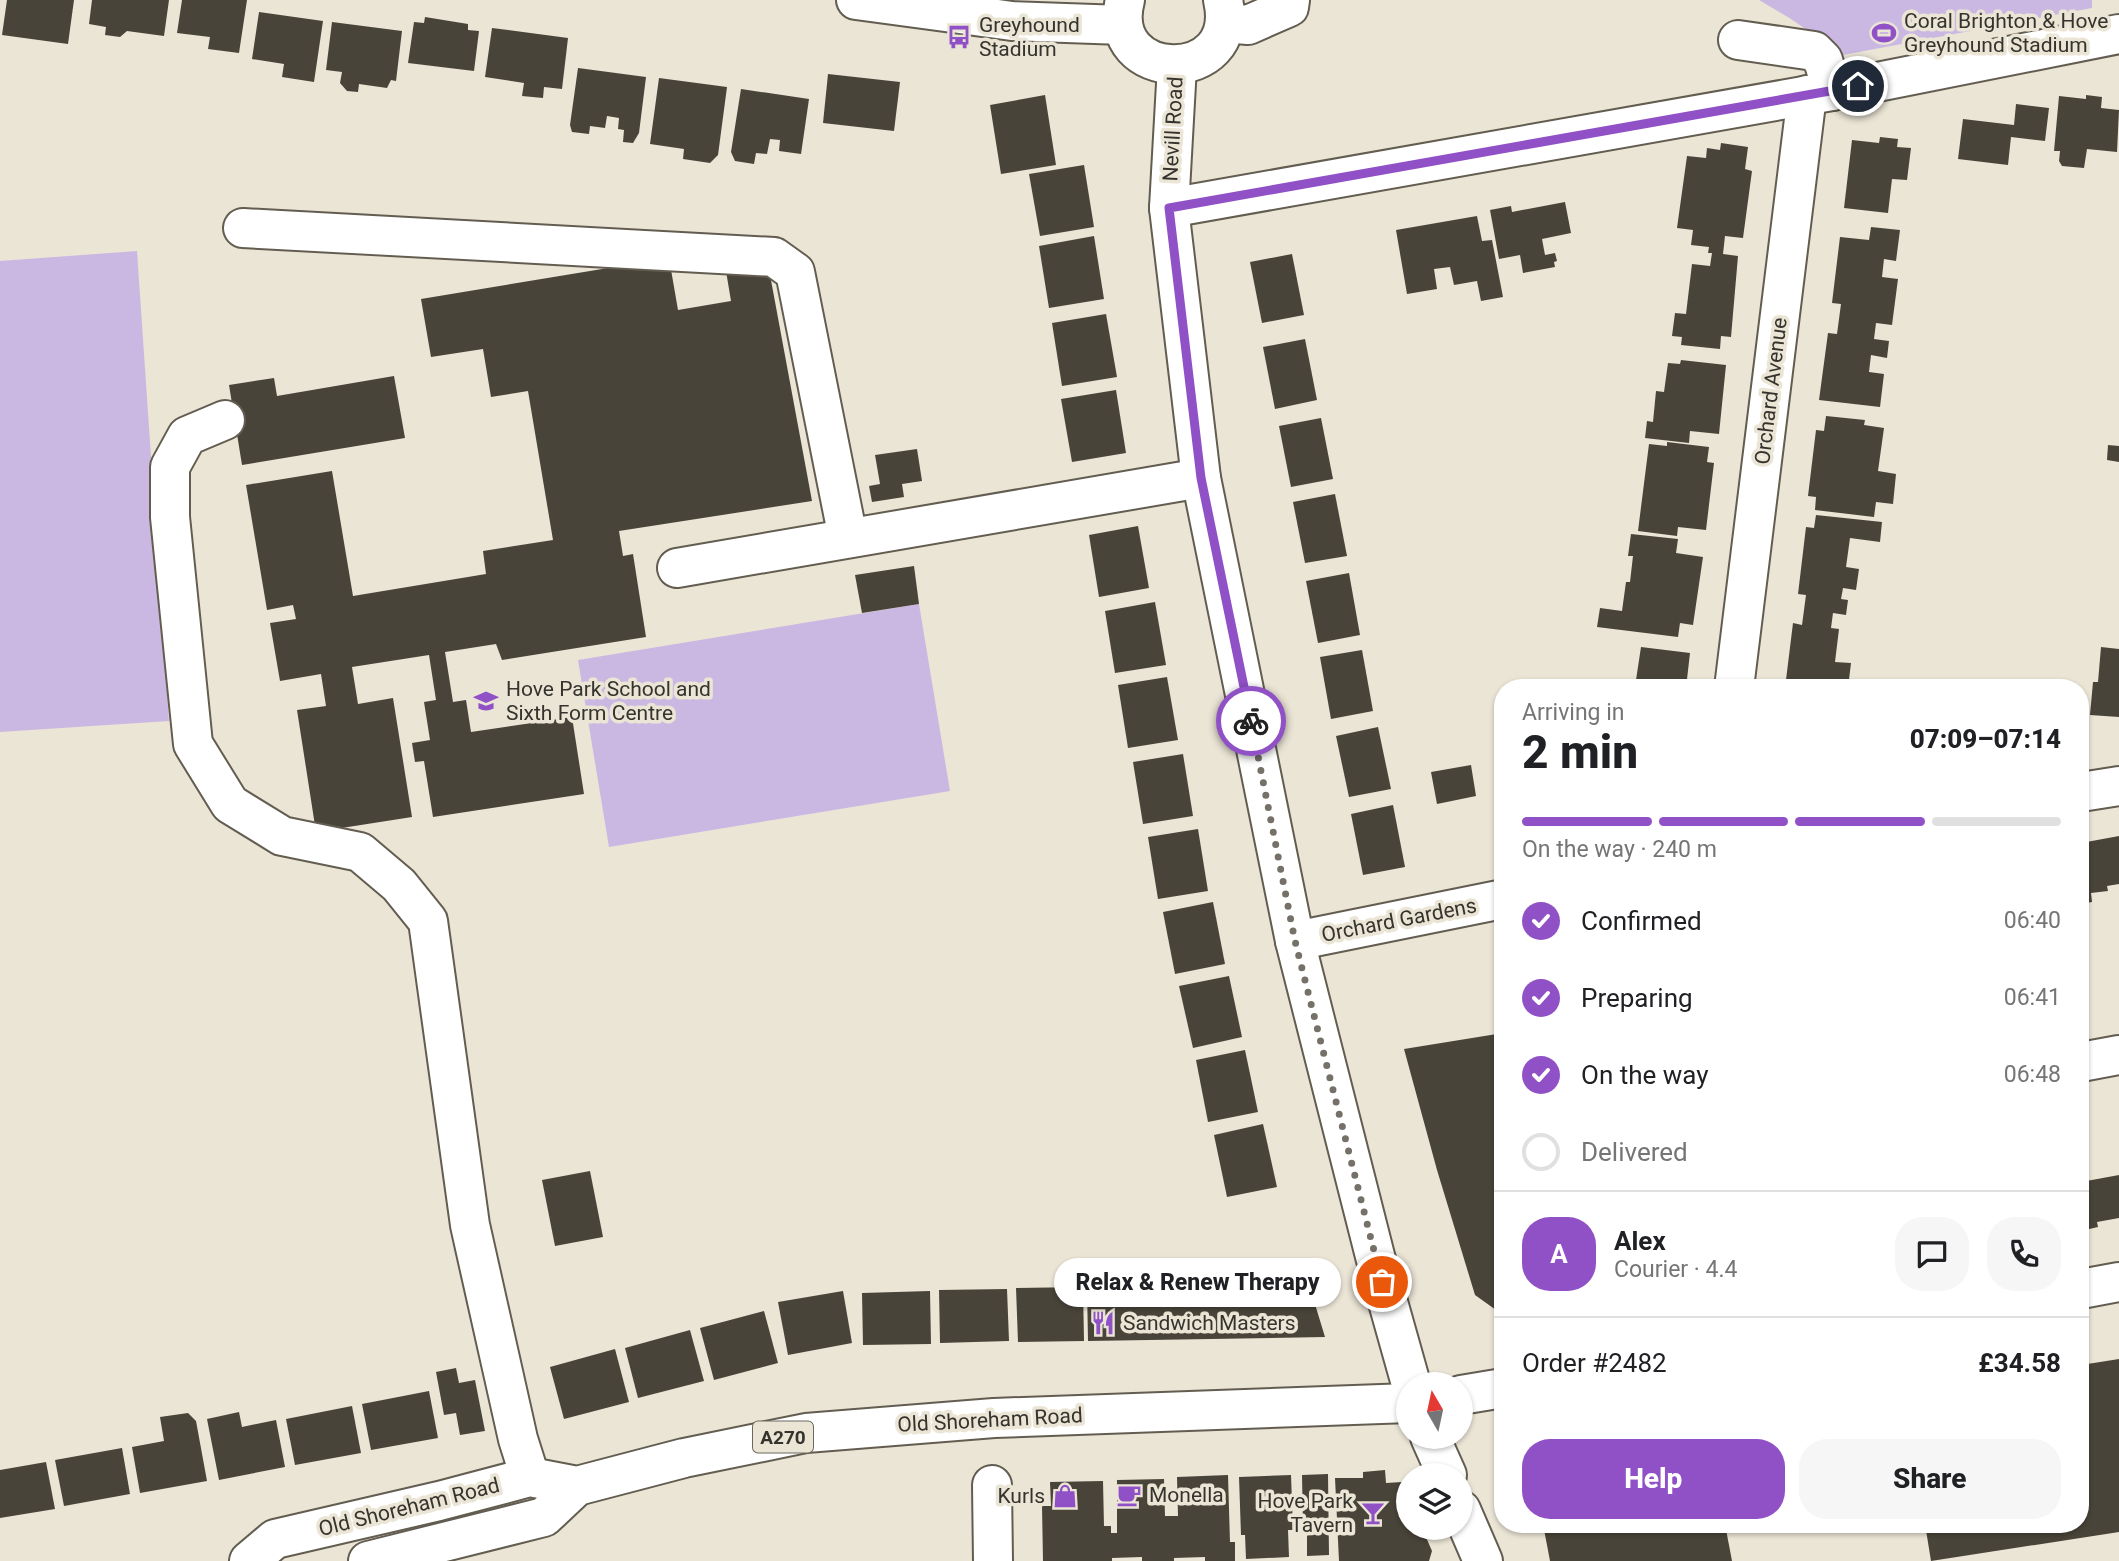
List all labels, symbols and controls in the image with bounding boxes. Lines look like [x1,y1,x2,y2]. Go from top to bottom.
place label: Coral Brighton & Hove Greyhound Stadium [1904,9,2108,57]
place label: Greyhound Stadium [979,13,1080,61]
sports icon: Coral Brighton & Hove Greyhound Stadium [1870,19,1898,47]
bus stop icon: Greyhound Stadium [945,23,973,51]
pin [1828,56,1888,116]
icon: home [1839,67,1877,105]
street label: Nevill Road [1158,76,1188,182]
street label: Orchard Avenue [1750,316,1792,466]
place label: Hove Park School and Sixth Form Centre [506,677,711,725]
courier [1216,686,1286,756]
school or university icon: Hove Park School and Sixth Form Centre [472,687,500,715]
text: Arriving in [1522,699,1625,726]
icon: bike [1232,702,1270,740]
text: 07:09–07:14 [1910,724,2061,754]
text: 2 min [1522,725,1638,779]
text: On the way · 240 m [1522,836,1717,863]
street label: Orchard Gardens [1319,893,1479,947]
icon: check [1522,902,1560,940]
text: Confirmed [1581,906,1702,936]
text: 06:40 [2004,907,2061,934]
icon: check [1522,979,1560,1017]
text: Preparing [1581,983,1693,1013]
text: 06:41 [2004,984,2061,1011]
icon: check [1522,1056,1560,1094]
text: On the way [1581,1060,1709,1090]
text: 06:48 [2004,1061,2061,1088]
text: Delivered [1581,1137,1688,1167]
button: chat [1895,1217,1969,1291]
button: phone [1987,1217,2061,1291]
text: Alex [1614,1226,1666,1256]
text: A [1550,1239,1568,1269]
pin [1352,1252,1412,1312]
text: Courier · 4.4 [1614,1256,1737,1283]
callout: Relax & Renew Therapy [1053,1258,1340,1306]
icon: bag [1363,1263,1401,1301]
text: Relax & Renew Therapy [1076,1269,1319,1296]
restaurant icon: Sandwich Masters [1089,1309,1117,1337]
place label: Sandwich Masters [1123,1311,1296,1335]
text: Order #2482 [1522,1348,1667,1378]
text: £34.58 [1978,1348,2061,1378]
north arrow [1396,1372,1474,1449]
map controls [1396,1372,1473,1540]
street label: Old Shoreham Road [897,1403,1083,1437]
road number: A270 [753,1422,813,1452]
button: Help [1522,1439,1785,1519]
button: Share [1799,1439,2061,1519]
button: layers [1396,1463,1473,1540]
street label: Old Shoreham Road [316,1473,502,1541]
cafe icon: Monella [1115,1481,1143,1509]
shop icon: Kurls [1051,1482,1079,1510]
place label: Monella [1149,1483,1224,1507]
place label: Kurls [997,1484,1045,1508]
place label: Hove Park Tavern [1257,1489,1353,1537]
bar icon: Hove Park Tavern [1359,1499,1387,1527]

